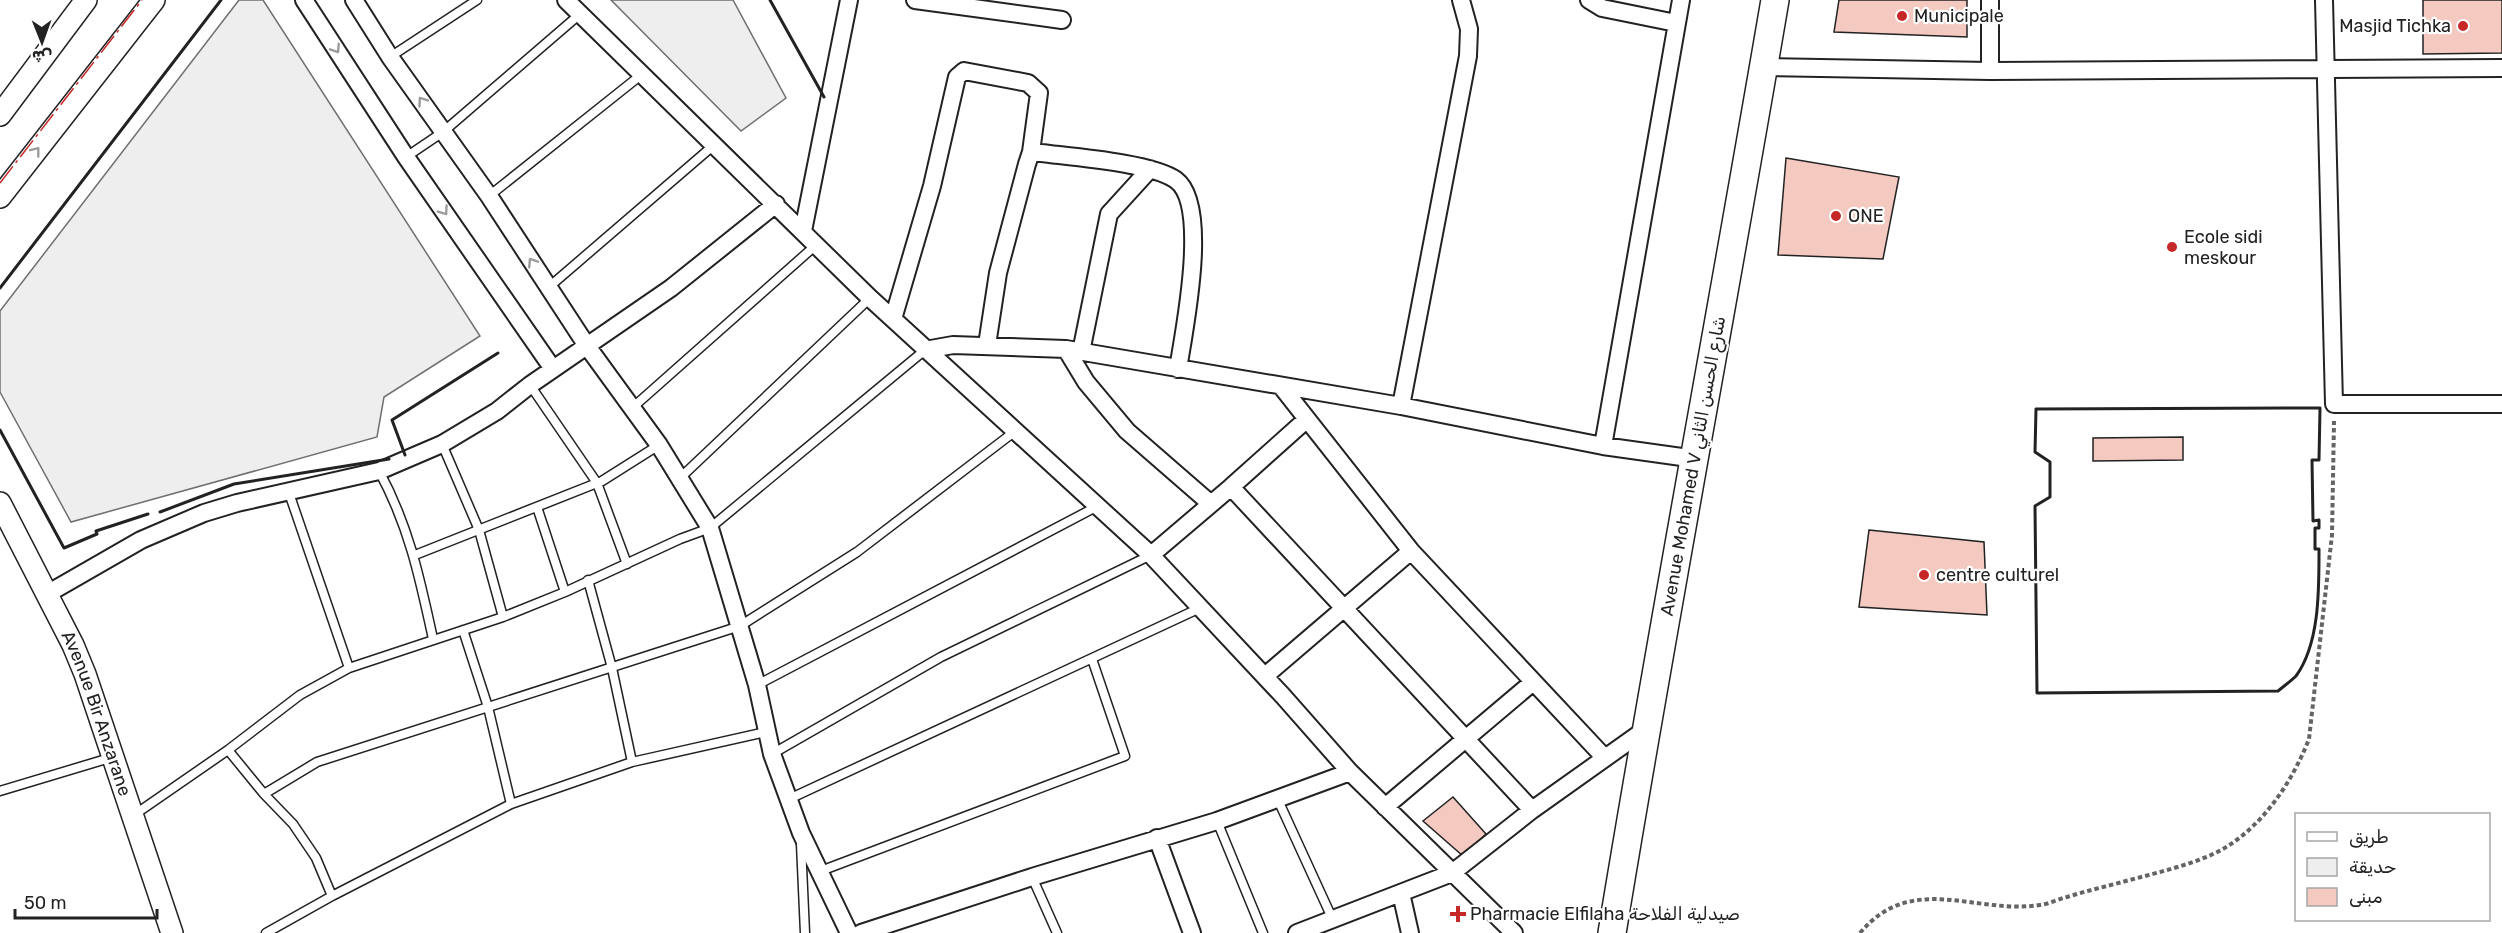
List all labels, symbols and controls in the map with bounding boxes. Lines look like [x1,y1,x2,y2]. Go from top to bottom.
place label: Municipale [1914,5,2004,27]
marker: Municipale [1895,9,1909,23]
north arrow [12,12,72,72]
place label: Masjid Tichka [2339,15,2451,37]
marker: Masjid Tichka [2456,19,2470,33]
one-way arrow [329,42,340,53]
text: ش [32,47,53,66]
one-way arrow [418,97,429,108]
one-way arrow [28,147,39,158]
one-way arrow [437,205,448,216]
place label: ONE [1848,205,1884,227]
marker: ONE [1829,209,1843,223]
place label: Ecole sidi meskour [2184,226,2263,269]
marker: Ecole sidi meskour [2165,240,2179,254]
one-way arrow [528,258,539,269]
street label: Avenue Mohamed V شارع الحسن الثاني [1656,314,1732,618]
place label: centre culturel [1936,564,2059,586]
marker: centre culturel [1917,568,1931,582]
street label: Avenue Bir Anzarane [57,627,136,799]
legend [2295,813,2490,921]
text: طريق [2349,826,2389,848]
text: حديقة [2349,856,2396,878]
scale bar [15,882,158,920]
text: مبنى [2349,886,2383,908]
text: 50 m [24,892,67,914]
place label: Pharmacie Elfilaha صيدلية الفلاحة [1470,903,1740,925]
marker: Pharmacie Elfilaha صيدلية الفلاحة [1451,907,1465,921]

